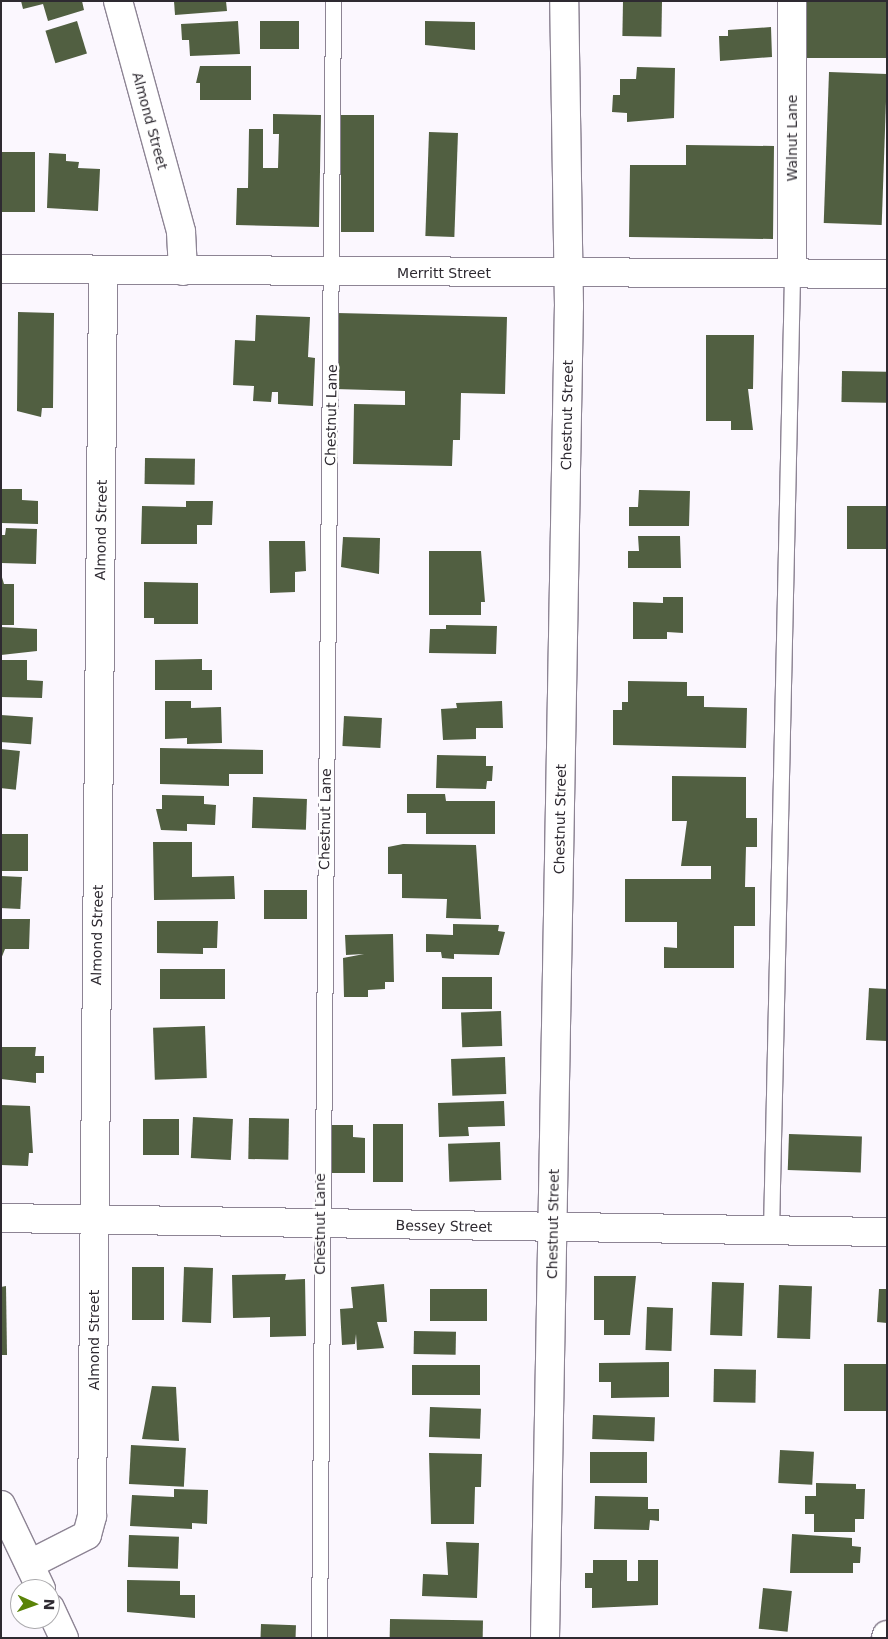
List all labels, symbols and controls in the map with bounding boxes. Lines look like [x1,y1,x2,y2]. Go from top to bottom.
street label: Almond Street [129,70,171,172]
street label: Walnut Lane [784,95,800,181]
street label: Merritt Street [397,265,491,281]
street label: Chestnut Street [558,360,576,470]
street label: Chestnut Lane [322,364,340,466]
street label: Almond Street [92,480,110,580]
street label: Chestnut Street [551,764,569,874]
street label: Chestnut Lane [316,768,334,870]
street label: Almond Street [88,885,106,985]
street label: Chestnut Street [544,1169,562,1279]
street label: Chestnut Lane [312,1173,328,1275]
street label: Bessey Street [396,1217,492,1235]
street label: Almond Street [86,1290,102,1390]
north arrow [10,1579,60,1629]
text: N [41,1598,57,1611]

